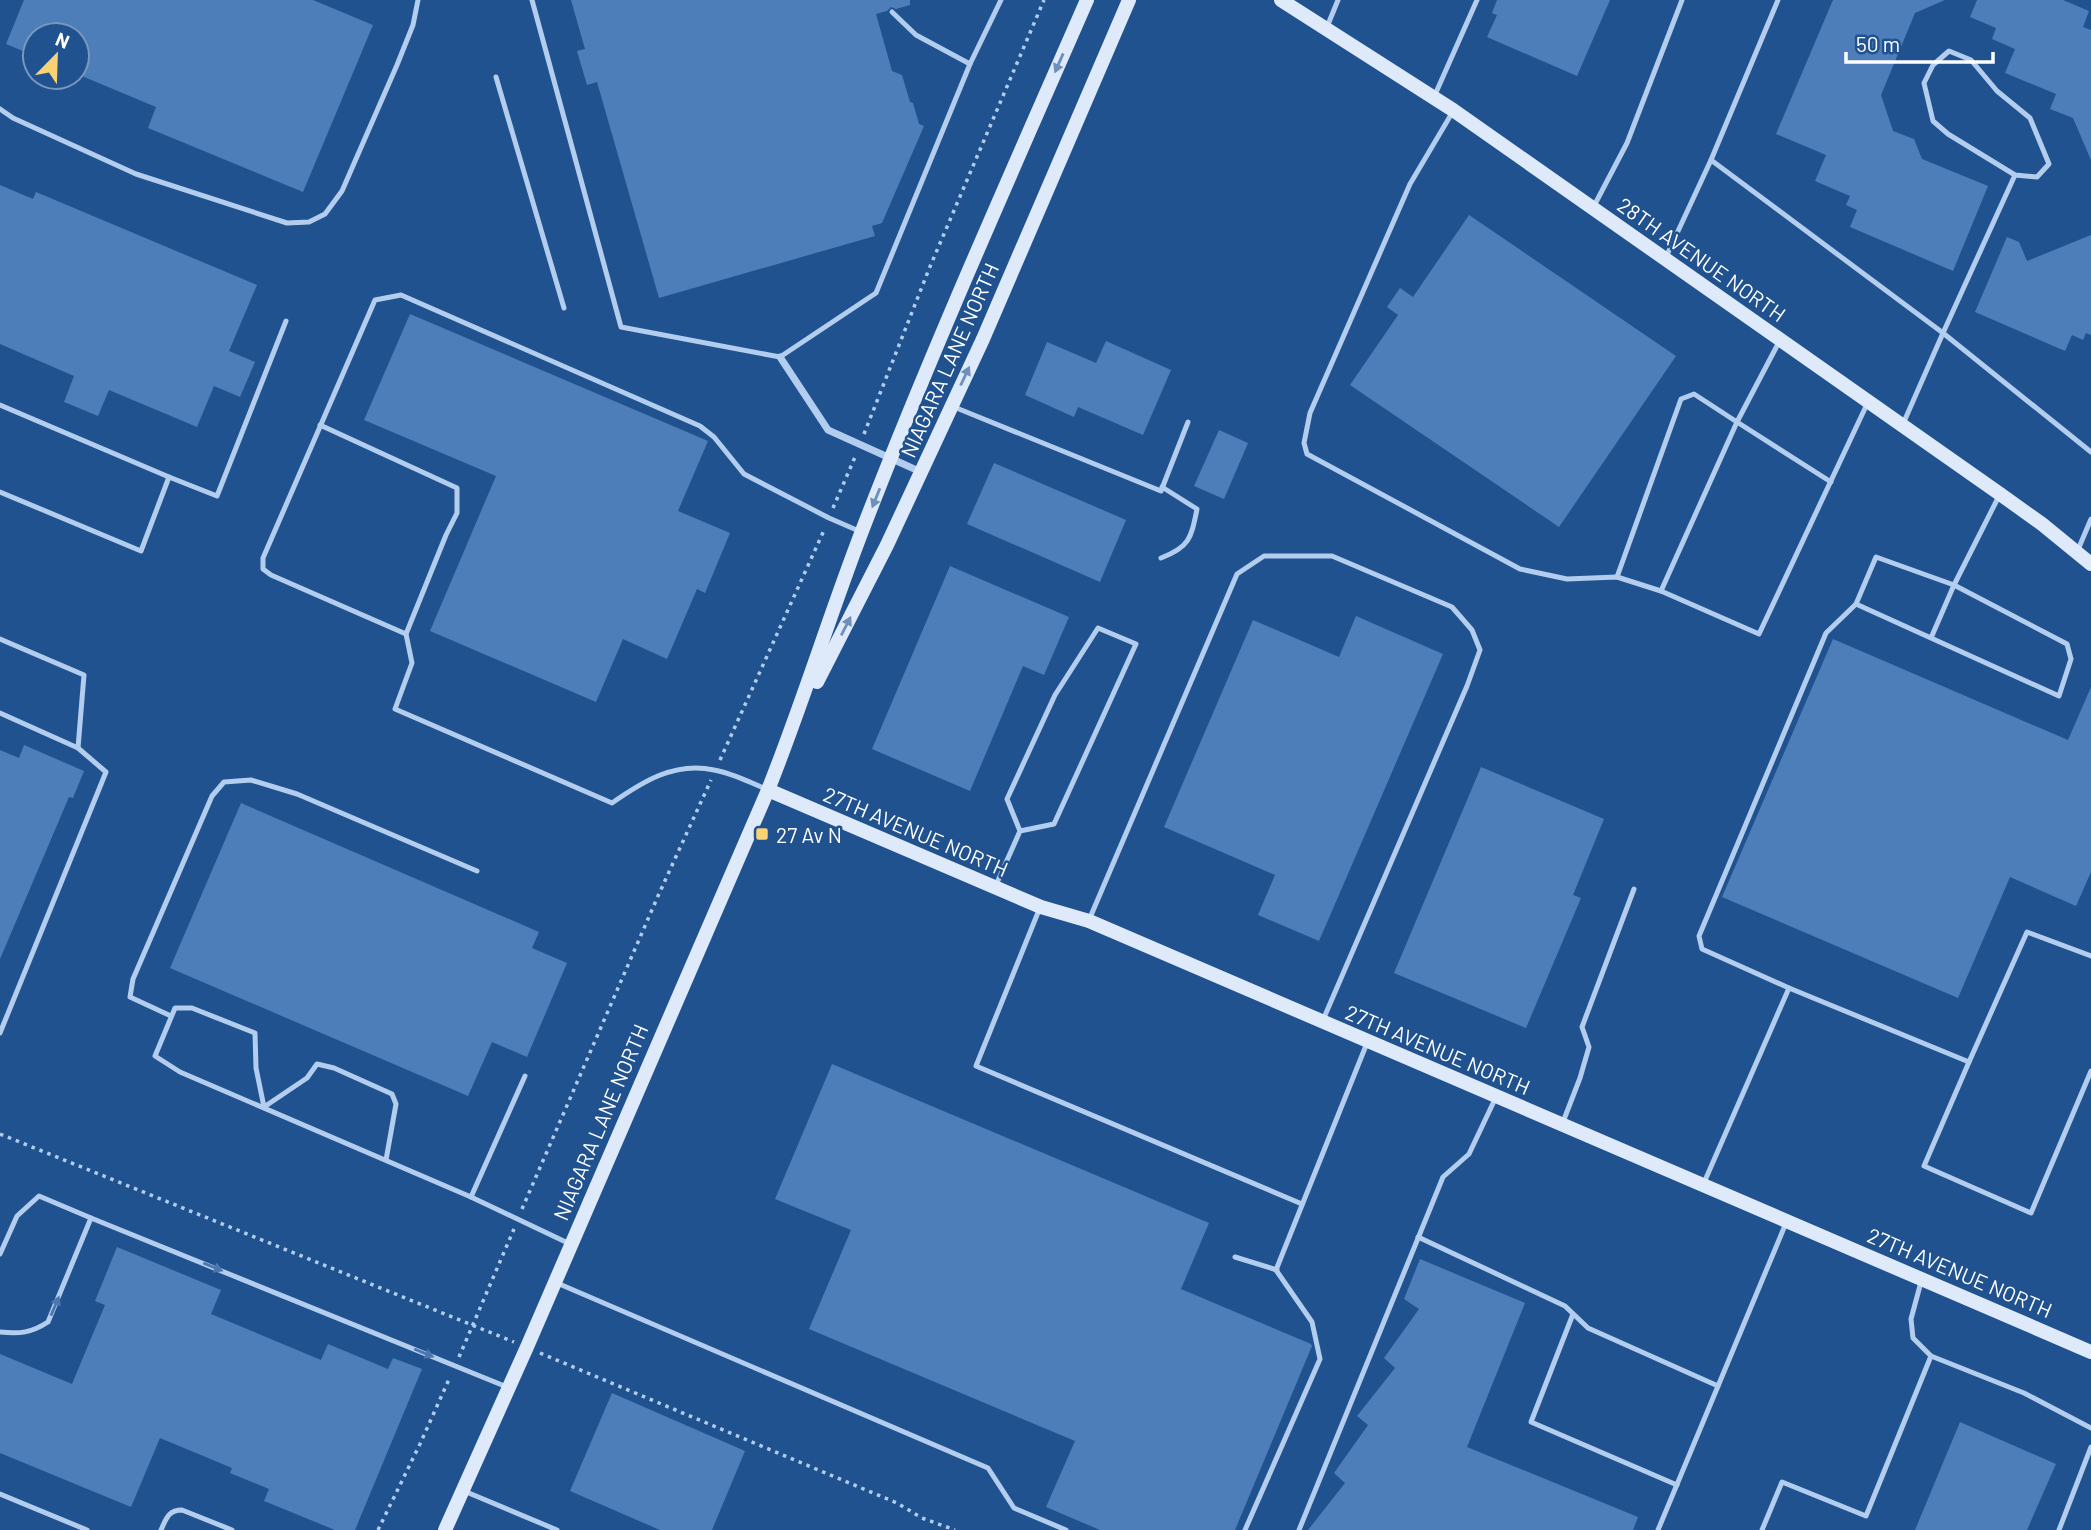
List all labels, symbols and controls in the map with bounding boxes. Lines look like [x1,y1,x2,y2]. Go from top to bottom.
north arrow [21,21,91,91]
scale bar [1846,21,1993,65]
text: N [53,27,73,53]
text: 50 m [1856,31,1900,56]
one-way arrow [1053,52,1064,73]
street label: 28TH AVENUE NORTH [1613,192,1791,326]
street label: NIAGARA LANE NORTH [895,259,1003,461]
one-way arrow [960,366,971,387]
one-way arrow [870,488,882,508]
one-way arrow [840,616,851,636]
street label: 27TH AVENUE NORTH [820,781,1012,881]
place label: 27 Av N [776,822,842,847]
marker: 27 Av N [754,826,770,842]
street label: 27TH AVENUE NORTH [1342,999,1534,1099]
street label: NIAGARA LANE NORTH [547,1020,653,1224]
street label: 27TH AVENUE NORTH [1864,1222,2056,1322]
one-way arrow [203,1262,224,1273]
one-way arrow [49,1296,60,1317]
one-way arrow [414,1347,435,1358]

